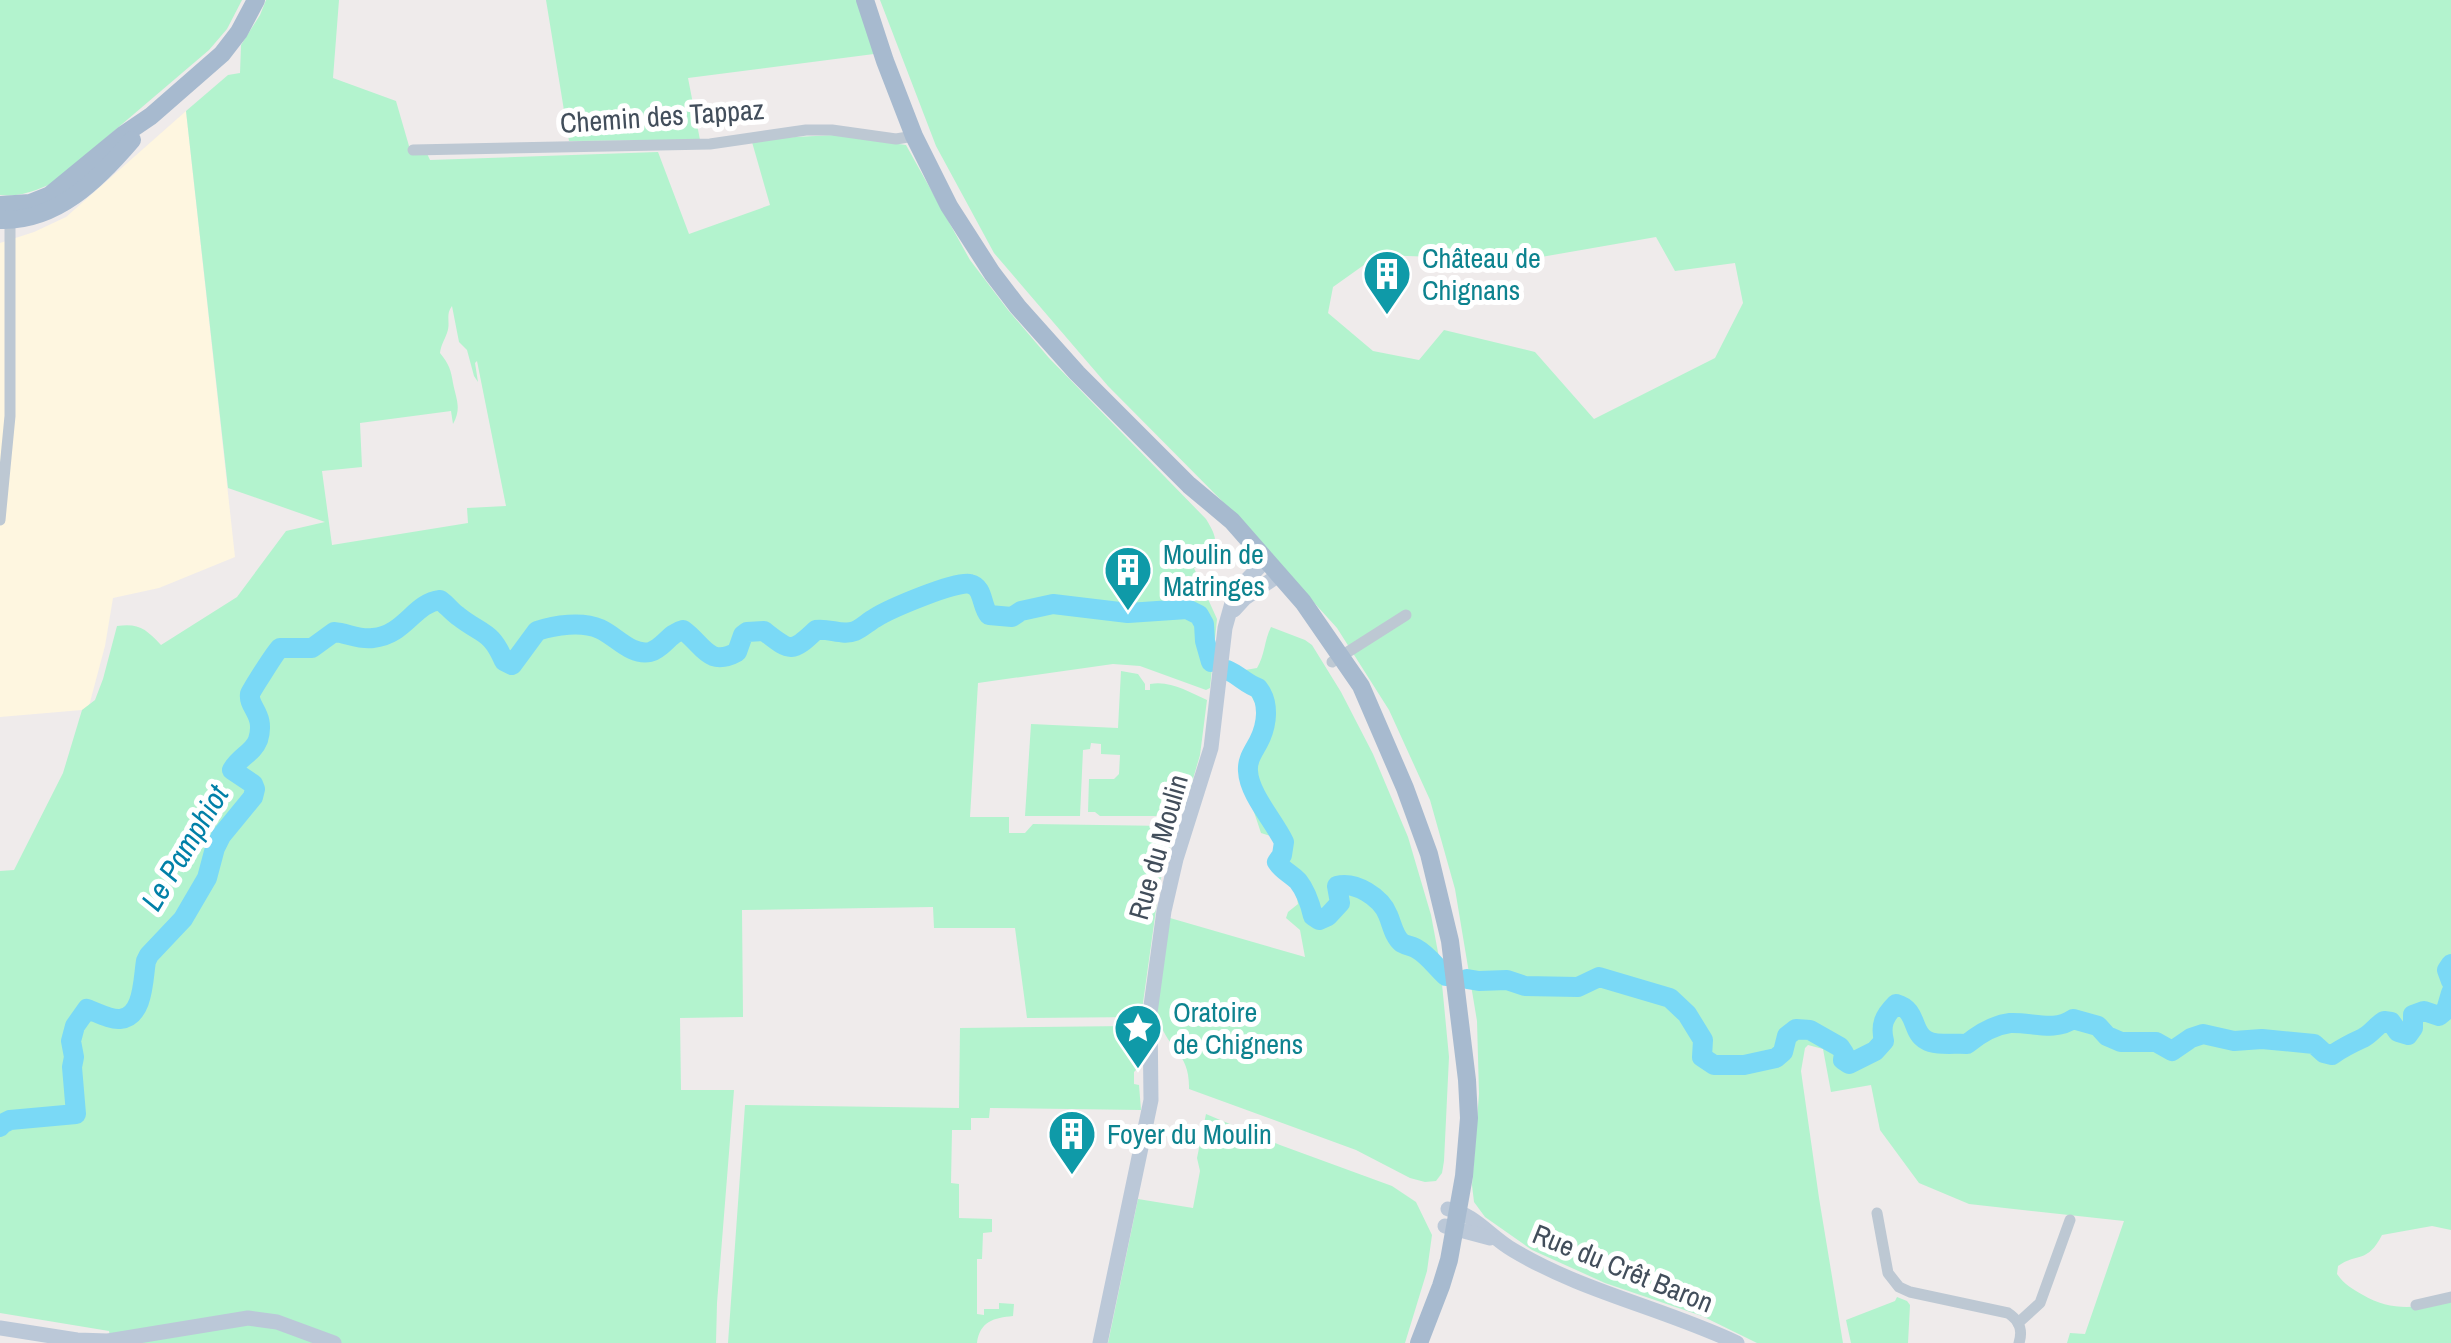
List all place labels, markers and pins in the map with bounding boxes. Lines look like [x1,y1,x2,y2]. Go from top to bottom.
place label: Château de Chignans [1422,239,1541,309]
building icon: Château de Chignans [1361,248,1413,316]
place label: Moulin de Matringes [1163,535,1265,605]
building icon: Moulin de Matringes [1102,544,1154,612]
place label: Oratoire de Chignens [1173,993,1303,1063]
place icon: Oratoire de Chignens [1112,1002,1164,1070]
building icon: Foyer du Moulin [1046,1108,1098,1176]
place label: Foyer du Moulin [1107,1115,1272,1153]

